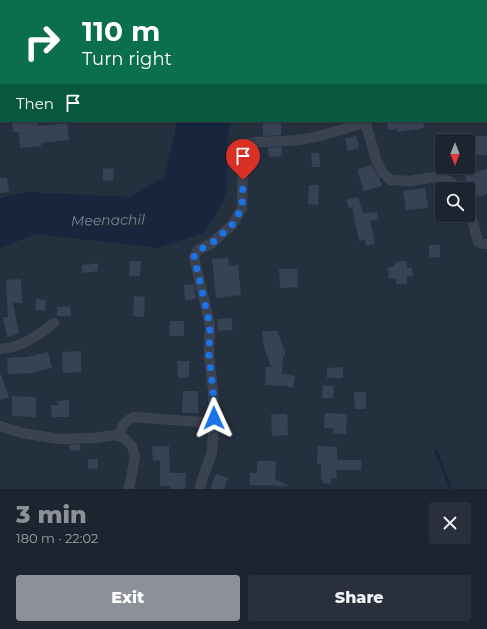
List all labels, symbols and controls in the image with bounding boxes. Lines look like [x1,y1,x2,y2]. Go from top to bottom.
text: 110 m [82,14,160,48]
icon: right [16,16,68,68]
text: Turn right [82,48,172,70]
icon: arrive [62,92,84,114]
text: Then [16,94,54,113]
north arrow [435,134,475,174]
map controls [435,134,475,222]
pin [226,139,260,180]
icon: arrive [232,145,254,167]
button: search [435,182,475,222]
water label: Meenachil [71,210,145,230]
position arrow [193,397,235,439]
text: 3 min [16,500,87,529]
button: close [429,502,471,544]
text: 180 m · 22:02 [16,530,98,546]
button: Exit [16,575,240,621]
button: Share [248,575,471,621]

